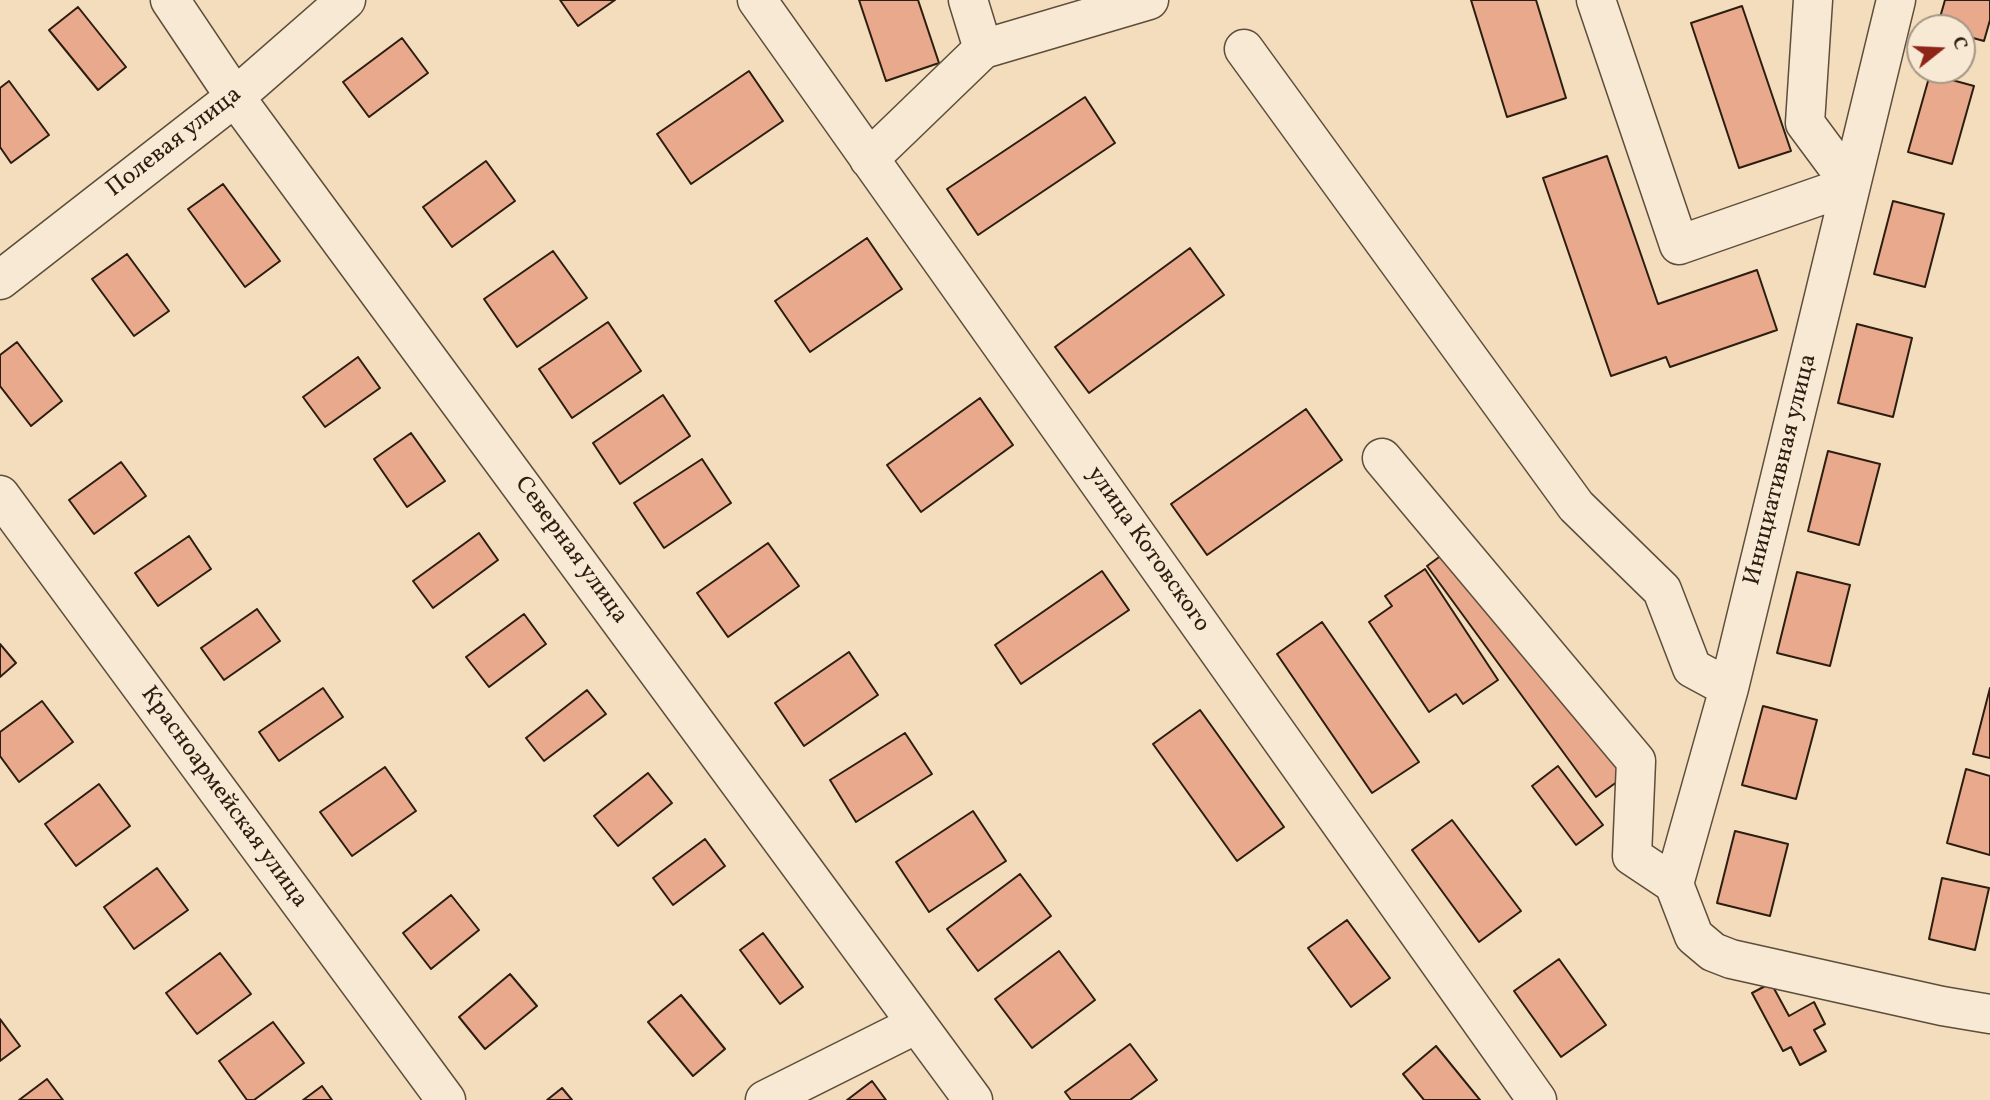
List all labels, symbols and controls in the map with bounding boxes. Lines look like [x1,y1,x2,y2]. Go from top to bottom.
north arrow [1906,14,1976,84]
text: С [1945,33,1973,53]
street label: Полевая улица [102,81,248,205]
street label: Инициативная улица [1739,351,1825,589]
street label: улица Котовского [1079,462,1215,638]
street label: Северная улица [507,472,633,630]
street label: Красноармейская улица [133,682,313,914]

